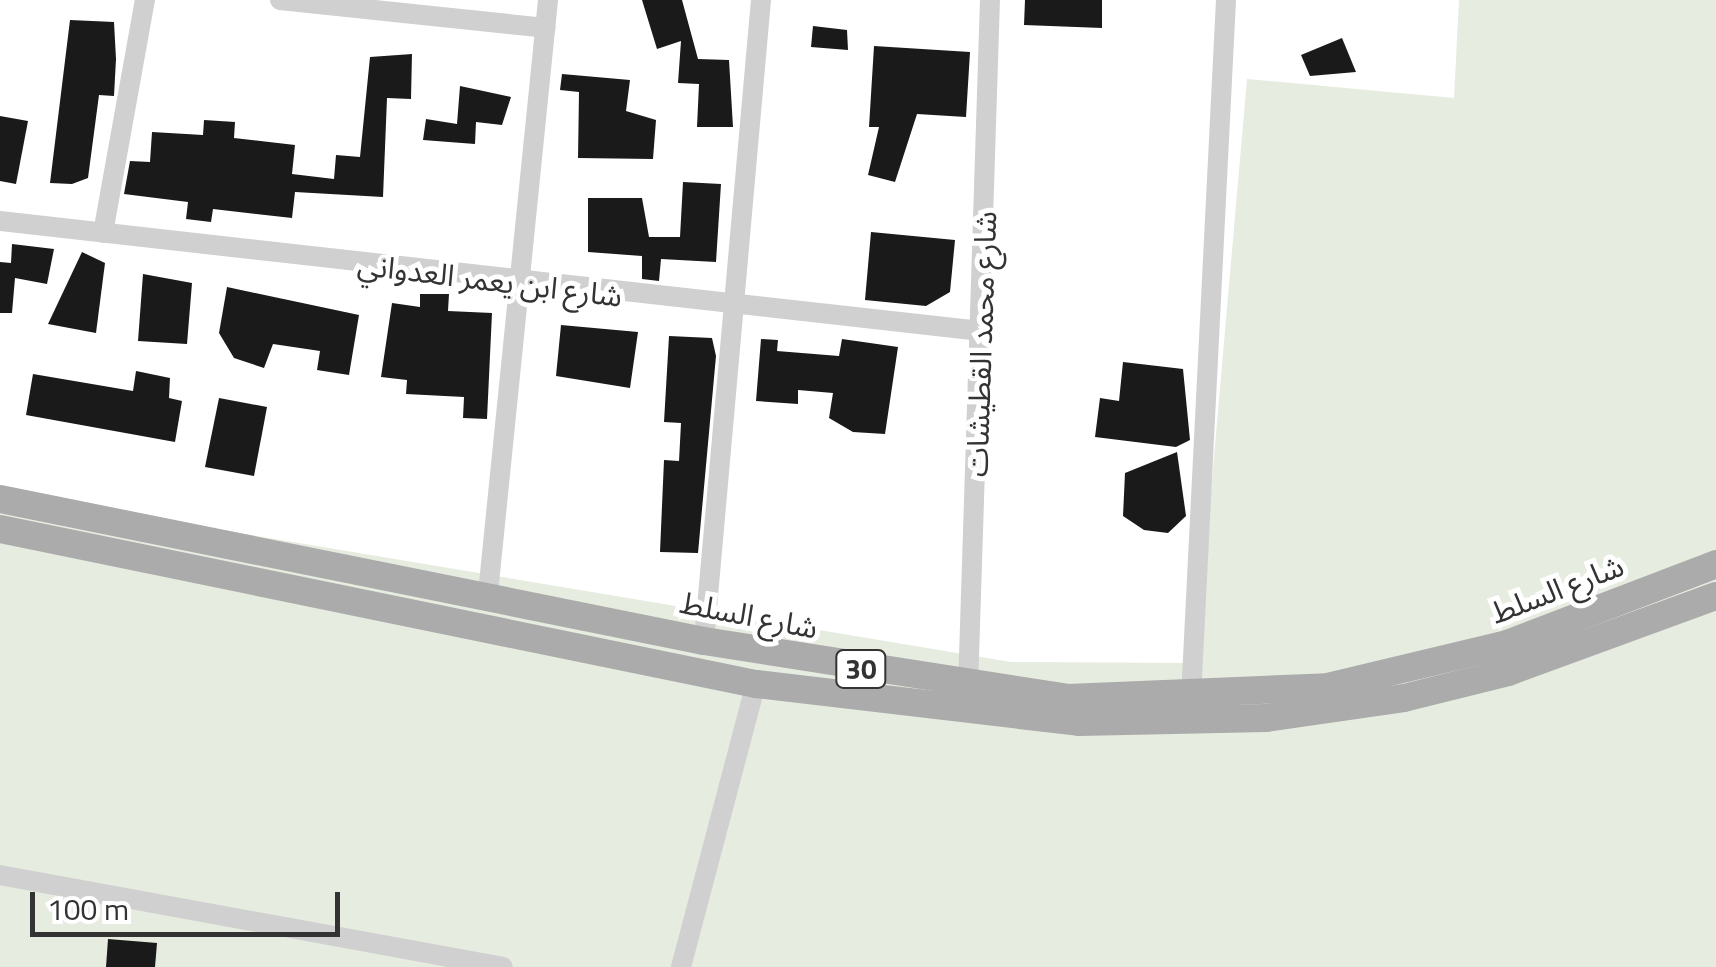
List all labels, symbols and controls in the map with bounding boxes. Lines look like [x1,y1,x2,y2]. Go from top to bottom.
street label: شارع محمد القطيشات [958,210,1004,478]
street label: شارع ابن يعمر العدواني [356,246,624,314]
street label: شارع السلط [1485,547,1629,631]
street label: شارع السلط [677,584,821,646]
road number: 30 [834,646,888,692]
scale bar [35,872,345,934]
text: 100 m [47,886,129,932]

